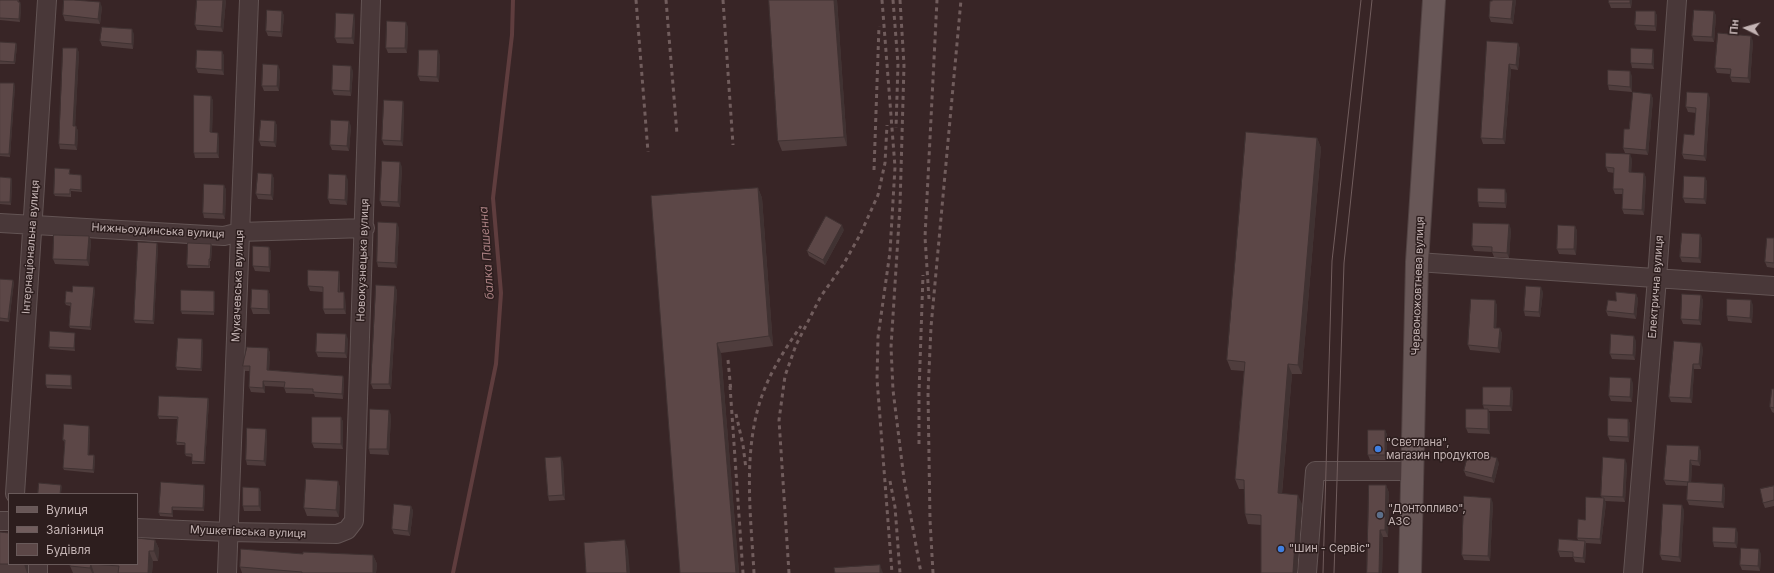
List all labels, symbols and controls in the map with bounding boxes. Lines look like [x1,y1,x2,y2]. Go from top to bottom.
north arrow [1726,8,1766,48]
text: Пн [1726,19,1742,35]
street label: Інтернаціональна вулиця [20,180,42,314]
street label: Новокузнецька вулиця [354,198,372,322]
water label: балка Пашенна [477,206,497,300]
street label: Червоножовтнева вулиця [1409,216,1427,356]
street label: Нижньоудинська вулиця [91,221,225,241]
street label: Мукачевська вулиця [229,230,247,342]
street label: Електрична вулиця [1646,235,1666,339]
place label: "Светлана", магазин продуктов [1386,436,1490,462]
marker: "Светлана", магазин продуктов [1373,444,1383,454]
legend [8,493,138,565]
text: Вулиця [46,502,88,517]
place label: "Донтопливо", АЗС [1388,502,1466,528]
marker: "Донтопливо", АЗС [1375,510,1385,520]
text: Залізниця [46,522,104,537]
street label: Мушкетівська вулиця [190,523,306,541]
text: Будівля [46,542,91,557]
place label: "Шин - Сервіс" [1289,542,1370,556]
marker: "Шин - Сервіс" [1276,544,1286,554]

